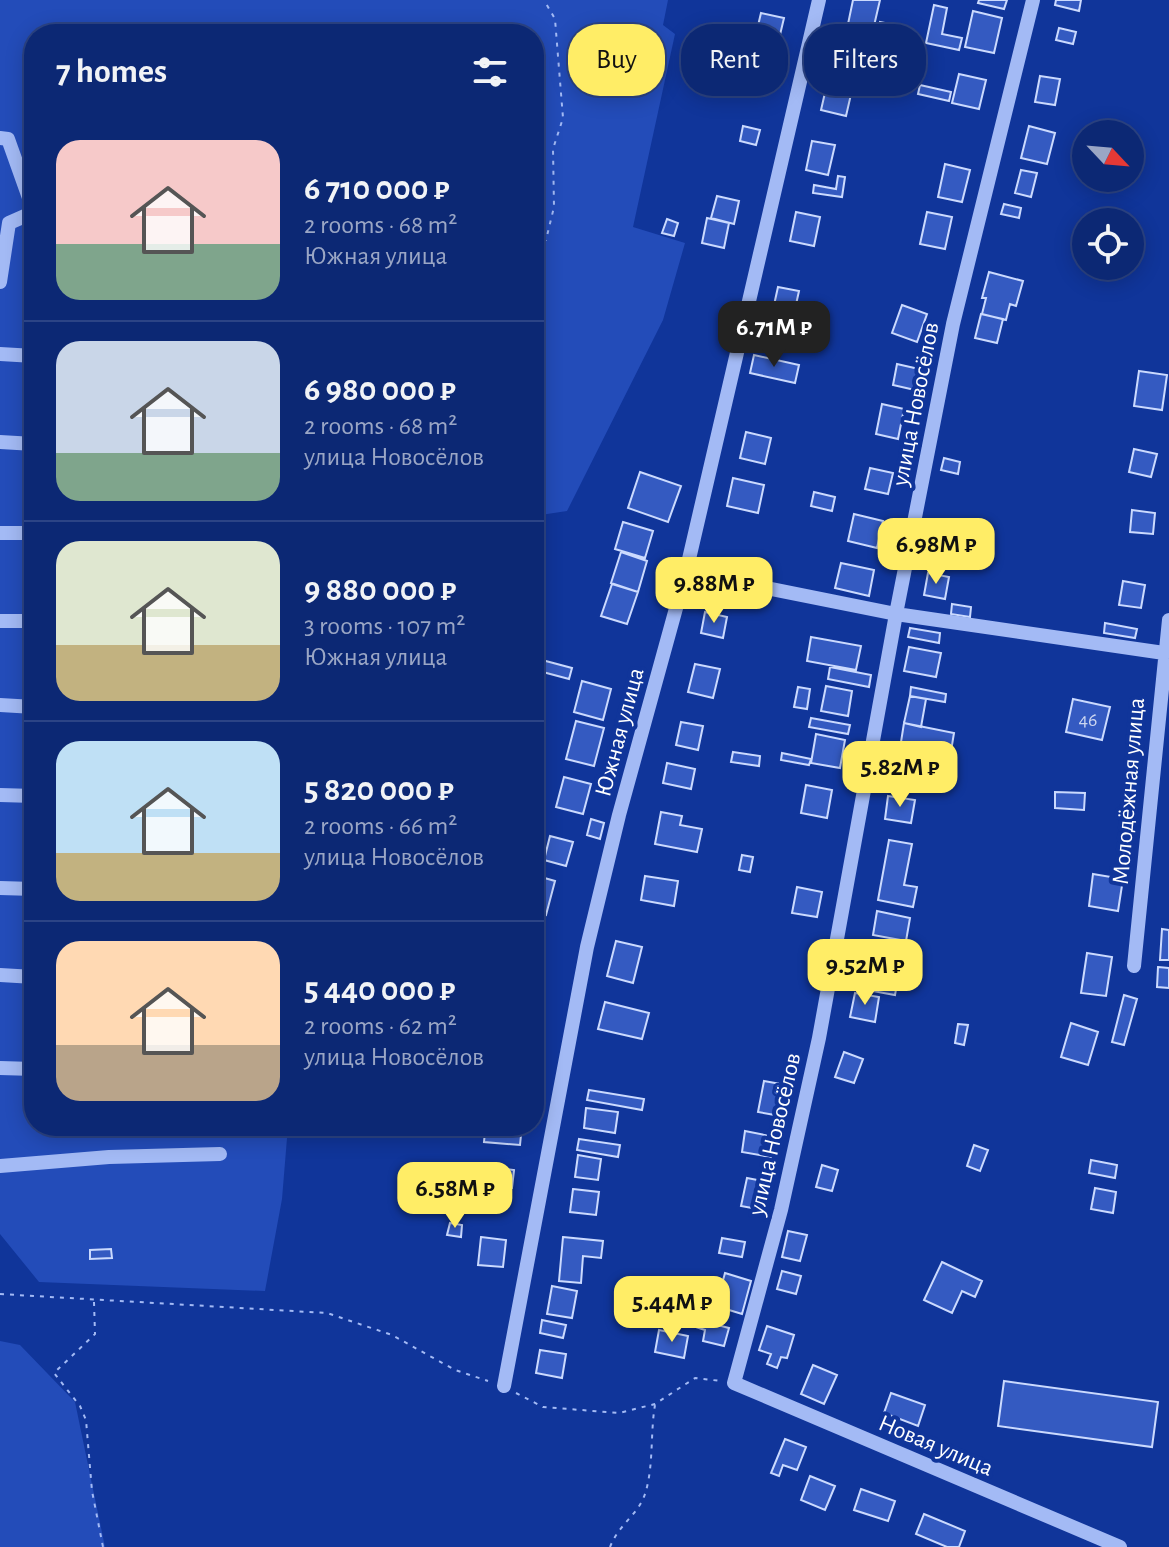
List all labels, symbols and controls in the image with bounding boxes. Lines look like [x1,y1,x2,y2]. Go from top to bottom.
chip: Buy [568,24,665,96]
chip: Rent [681,24,788,96]
chip: Filters [804,24,926,96]
icon: filters [468,50,512,94]
text: 7 homes [56,55,167,89]
north arrow [1072,120,1144,192]
map controls [1072,120,1144,280]
icon: home [120,172,216,268]
text: 6 710 000 ₽ [304,172,450,206]
button: locate [1072,208,1144,280]
text: 2 rooms · 68 m² [304,212,457,238]
text: Южная улица [304,243,448,269]
pin: 6.71M ₽ [700,301,848,369]
text: 6.71M ₽ [736,314,812,340]
street label: улица Новосёлов [888,320,944,489]
icon: home [120,373,216,469]
text: 6 980 000 ₽ [304,373,456,407]
text: 2 rooms · 68 m² [304,413,457,439]
text: улица Новосёлов [304,444,484,470]
pin: 6.98M ₽ [862,518,1010,586]
text: 6.98M ₽ [896,531,976,557]
pin: 9.88M ₽ [640,557,788,625]
text: 9.88M ₽ [674,570,754,596]
icon: home [120,573,216,669]
text: 9 880 000 ₽ [304,573,456,607]
text: 3 rooms · 107 m² [304,613,465,639]
text: Южная улица [304,644,448,670]
street label: Южная улица [591,665,649,799]
street label: Молодёжная улица [1109,697,1149,886]
house number: 46 [1078,710,1098,730]
pin: 5.82M ₽ [826,741,974,809]
text: 5.82M ₽ [860,754,940,780]
icon: home [120,773,216,869]
text: 5 820 000 ₽ [304,773,454,807]
text: 2 rooms · 66 m² [304,813,457,839]
text: улица Новосёлов [304,844,484,870]
pin: 9.52M ₽ [791,939,939,1007]
text: 9.52M ₽ [826,952,904,978]
icon: home [120,973,216,1069]
text: 5 440 000 ₽ [304,973,455,1007]
text: 2 rooms · 62 m² [304,1013,457,1039]
text: улица Новосёлов [304,1044,484,1070]
street label: улица Новосёлов [744,1051,805,1219]
pin: 6.58M ₽ [381,1162,529,1230]
text: 6.58M ₽ [415,1175,495,1201]
pin: 5.44M ₽ [598,1276,746,1344]
text: 5.44M ₽ [632,1289,712,1315]
street label: Новая улица [875,1411,997,1481]

